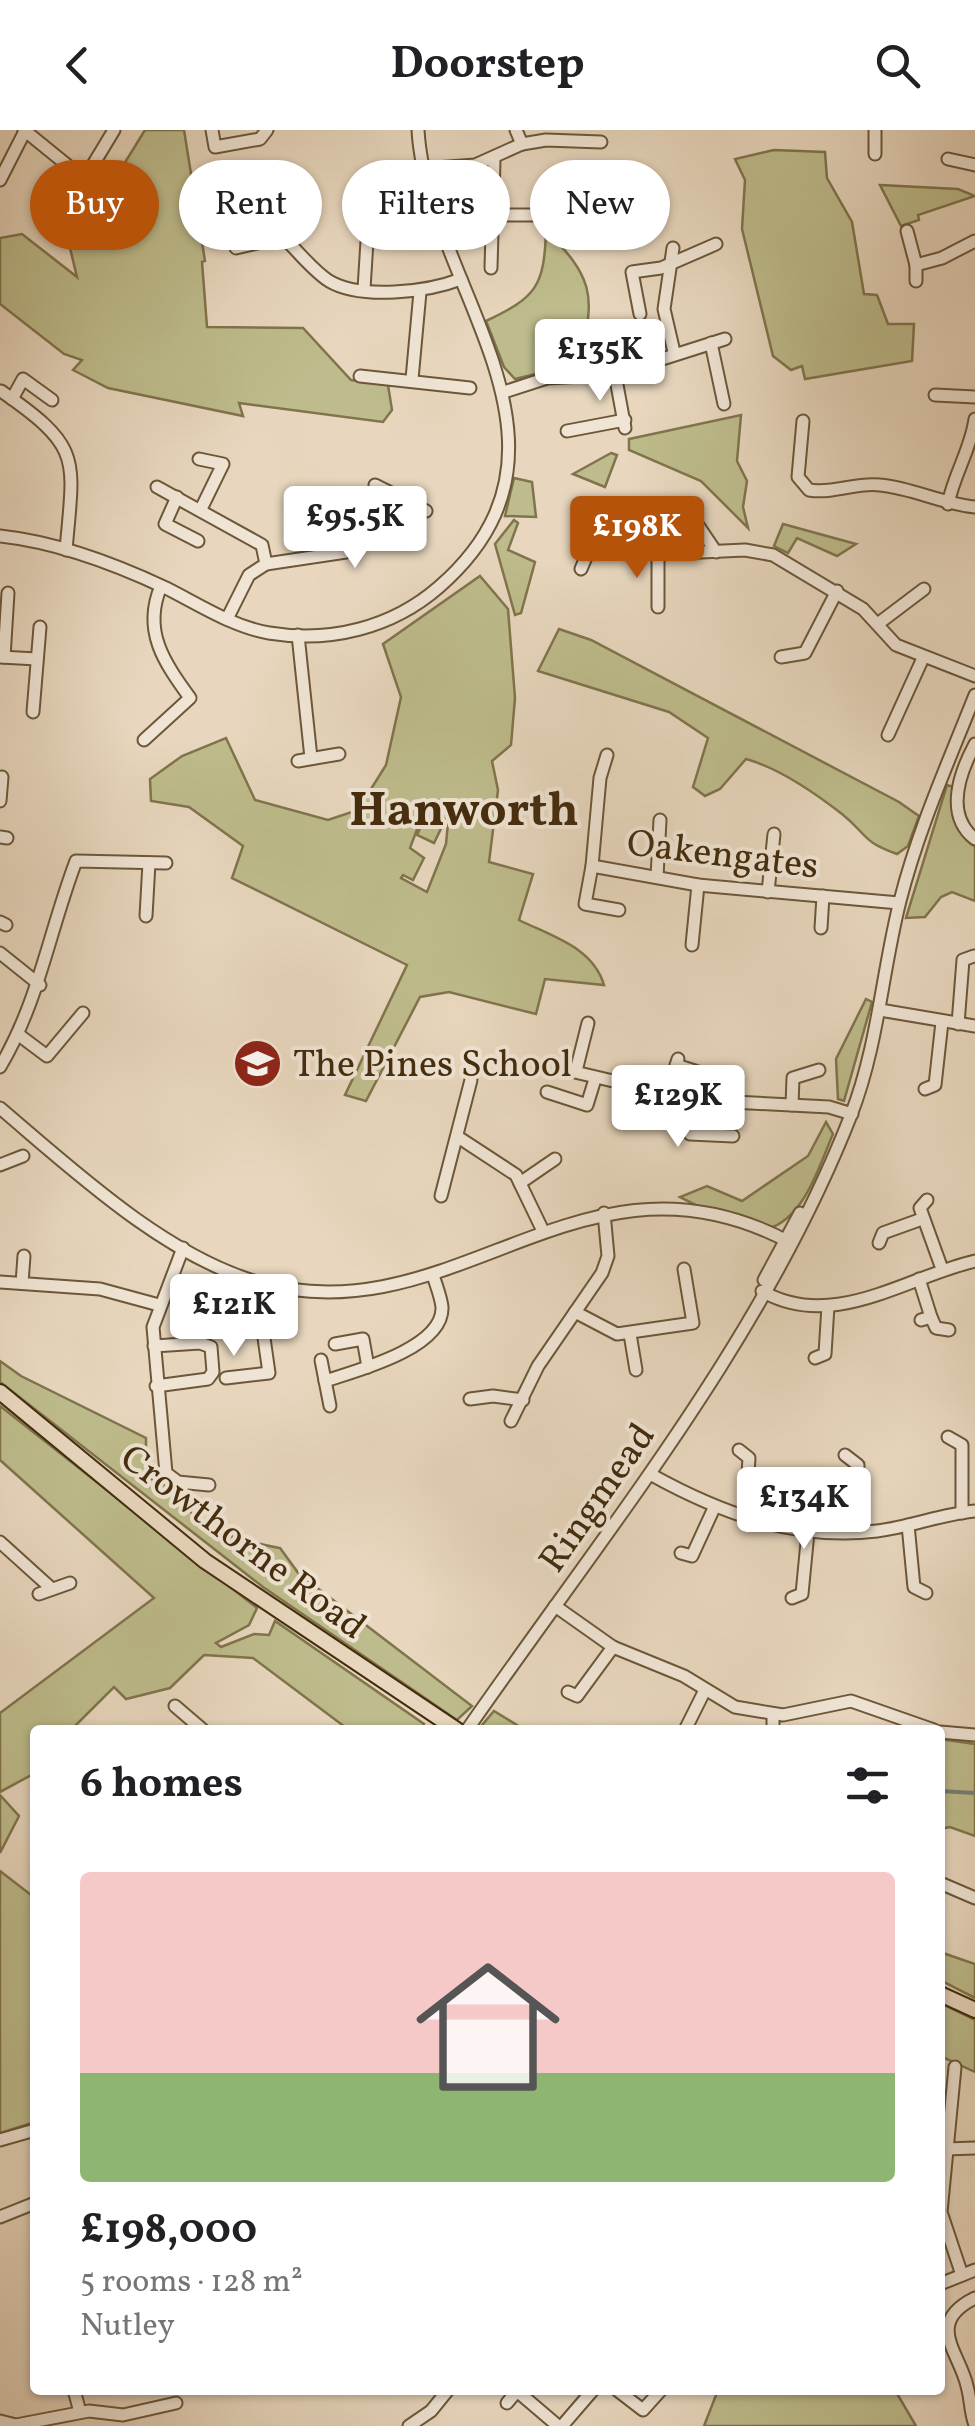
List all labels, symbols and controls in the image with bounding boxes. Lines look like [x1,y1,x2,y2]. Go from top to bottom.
text: Doorstep [390,34,585,97]
icon: back [50,38,105,93]
icon: search [870,38,925,93]
chip: Buy [30,160,159,250]
chip: Rent [179,160,322,250]
chip: Filters [342,160,510,250]
chip: New [530,160,670,250]
pin: £135K [530,319,670,404]
text: £135K [557,329,643,373]
pin: £95.5K [274,486,436,571]
text: £95.5K [306,496,404,540]
pin: £198K [567,496,707,581]
text: £198K [592,506,682,550]
district label: Hanworth [349,779,579,846]
street label: Oakengates [624,818,821,895]
school or university icon: The Pines School [232,1037,284,1089]
place label: The Pines School [293,1040,572,1093]
pin: £129K [608,1065,748,1150]
text: £129K [634,1075,722,1119]
pin: £121K [164,1274,304,1359]
text: £121K [192,1284,276,1328]
street label: Ringmead [528,1414,670,1584]
street label: Crowthorne Road [108,1433,376,1654]
pin: £134K [734,1467,874,1552]
text: £134K [759,1477,849,1521]
text: 6 homes [80,1756,243,1815]
icon: filters [840,1758,895,1813]
icon: home [398,1937,578,2117]
text: £198,000 [80,2202,257,2261]
text: 5 rooms · 128 m² [80,2261,303,2305]
text: Nutley [80,2305,175,2349]

